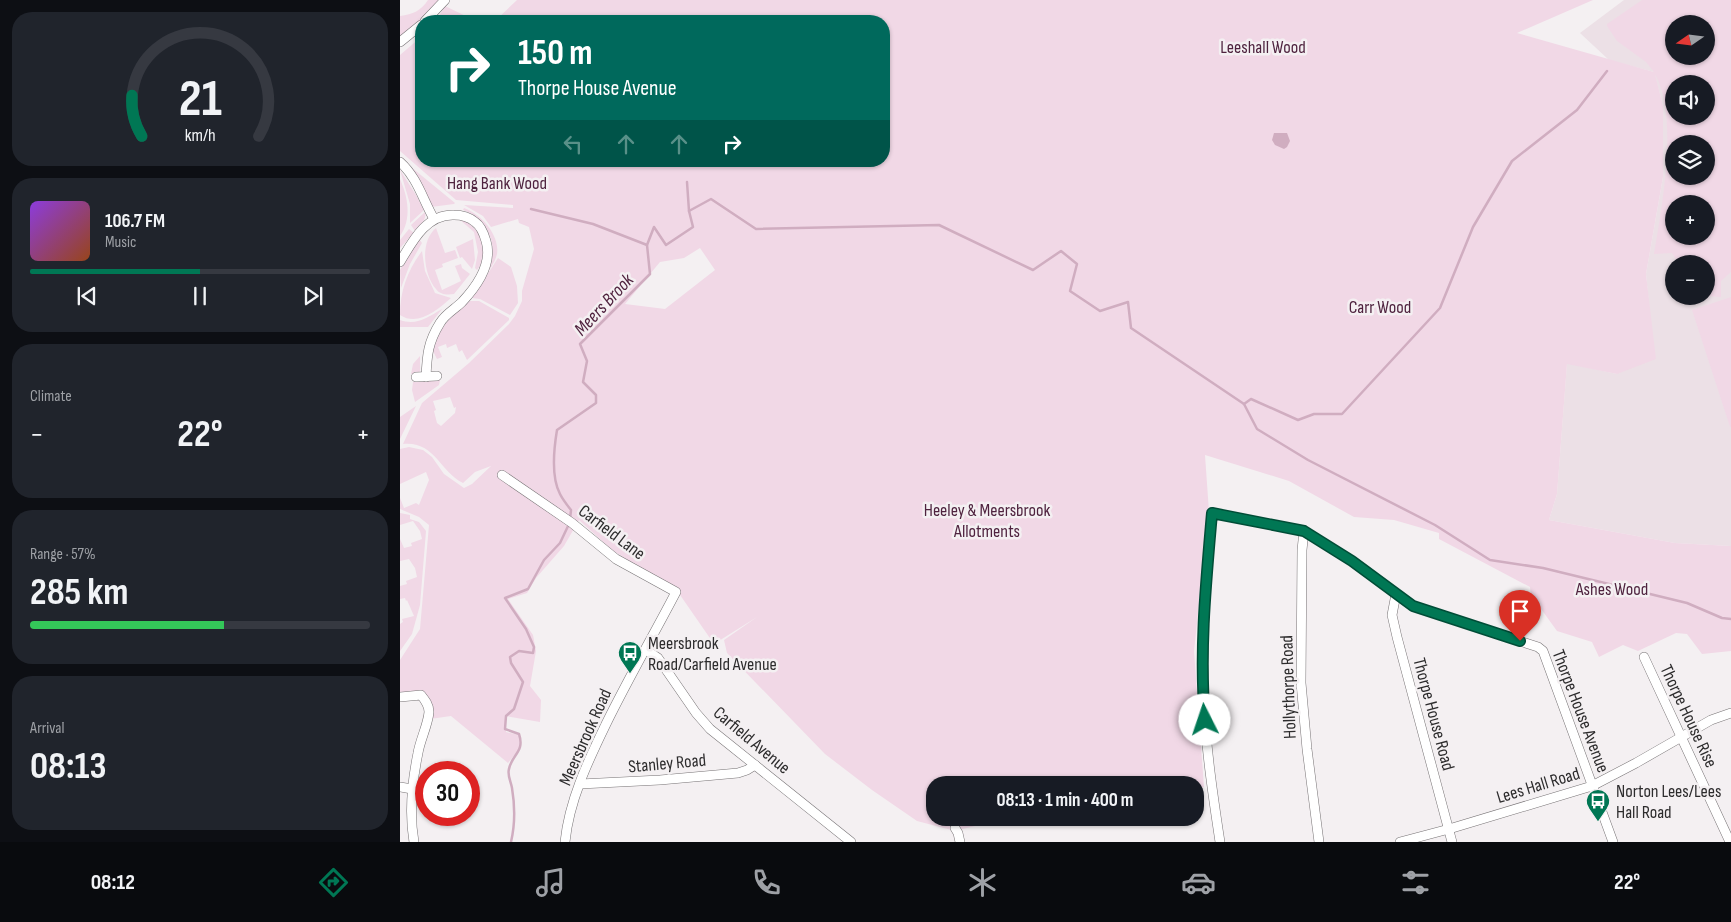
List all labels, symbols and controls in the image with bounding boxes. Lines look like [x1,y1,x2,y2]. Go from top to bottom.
north arrow [1665,15,1715,65]
map controls [1665,15,1715,305]
text: 150 m [518,32,592,75]
icon: right [435,35,500,100]
park label: Leeshall Wood [1220,37,1306,58]
text: 21 [178,68,222,131]
text: Thorpe House Avenue [518,75,677,102]
button: sound [1665,75,1715,125]
text: km/h [185,125,215,146]
icon: left [559,130,587,158]
icon: ahead [612,130,640,158]
icon: ahead [665,130,693,158]
icon: right [718,130,746,158]
button: layers [1665,135,1715,185]
park label: Hang Bank Wood [447,173,547,194]
button: + [1665,195,1715,245]
text: 106.7 FM [105,210,165,233]
text: Music [105,233,136,252]
button: − [1665,255,1715,305]
water label: Meers Brook [570,268,639,341]
icon: previous [73,282,101,310]
icon: pause [186,282,214,310]
icon: next [299,282,327,310]
park label: Carr Wood [1349,297,1411,318]
text: Climate [30,387,72,406]
text: 22° [177,412,223,457]
text: − [30,418,44,451]
text: + [356,418,370,451]
park label: Heeley & Meersbrook Allotments [924,500,1050,542]
street label: Carfield Lane [574,501,649,564]
text: Range · 57% [30,545,96,564]
text: 285 km [30,570,128,615]
park label: Ashes Wood [1575,579,1648,600]
pin [1499,590,1541,641]
icon: arrive [1506,597,1534,625]
place label: Meersbrook Road/Carfield Avenue [648,633,777,675]
street label: Hollythorpe Road [1276,635,1301,739]
bus stop icon: Meersbrook Road/Carfield Avenue [617,640,643,674]
street label: Thorpe House Avenue [1547,647,1614,776]
street label: Thorpe House Road [1408,656,1459,773]
street label: Thorpe House Rise [1656,661,1722,771]
street label: Meersbrook Road [555,686,616,789]
position arrow [1178,693,1230,745]
street label: Carfield Avenue [709,702,794,779]
text: Arrival [30,719,64,738]
text: 08:13 [30,744,106,789]
street label: Stanley Road [627,750,707,777]
speed limit sign: 30 [415,761,480,826]
street label: Lees Hall Road [1494,763,1582,808]
place label: Norton Lees/Lees Hall Road [1616,781,1721,823]
bus stop icon: Norton Lees/Lees Hall Road [1585,788,1611,822]
text: 08:13 · 1 min · 400 m [997,789,1133,812]
icon: directions [316,865,351,900]
icon: music [533,865,568,900]
icon: phone [749,865,784,900]
icon: climate [965,865,1000,900]
icon: car [1181,865,1216,900]
icon: filters [1398,865,1433,900]
text: 08:12 [91,869,135,896]
text: 22° [1614,869,1640,896]

